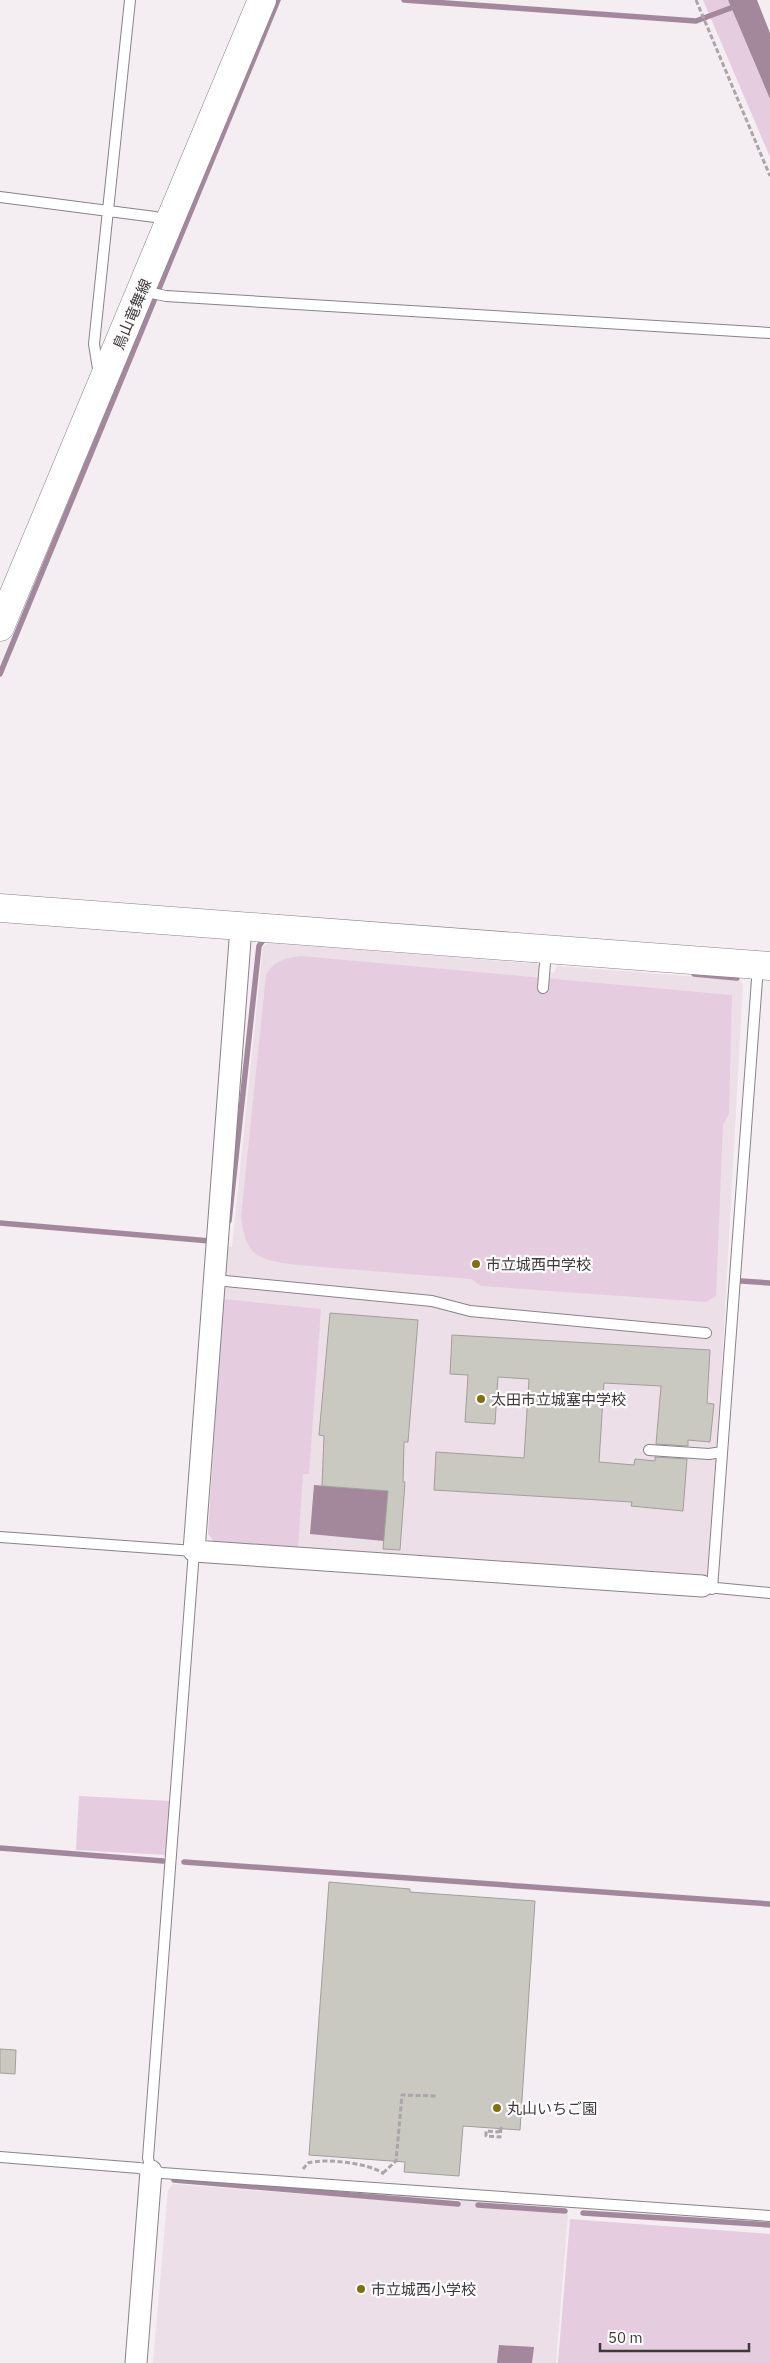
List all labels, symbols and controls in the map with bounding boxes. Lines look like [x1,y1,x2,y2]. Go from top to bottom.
street label: 鳥山竜舞線 [109,276,155,352]
place label: 市立城西中学校 [486,1255,591,1274]
marker: 市立城西中学校 [470,1258,482,1270]
place label: 太田市立城塞中学校 [491,1390,626,1409]
marker: 太田市立城塞中学校 [475,1393,487,1405]
place label: 丸山いちご園 [507,2099,597,2118]
marker: 丸山いちご園 [491,2102,503,2114]
place label: 市立城西小学校 [371,2280,476,2299]
marker: 市立城西小学校 [355,2283,367,2295]
scale bar [600,2320,749,2352]
text: 50 m [608,2328,643,2347]

